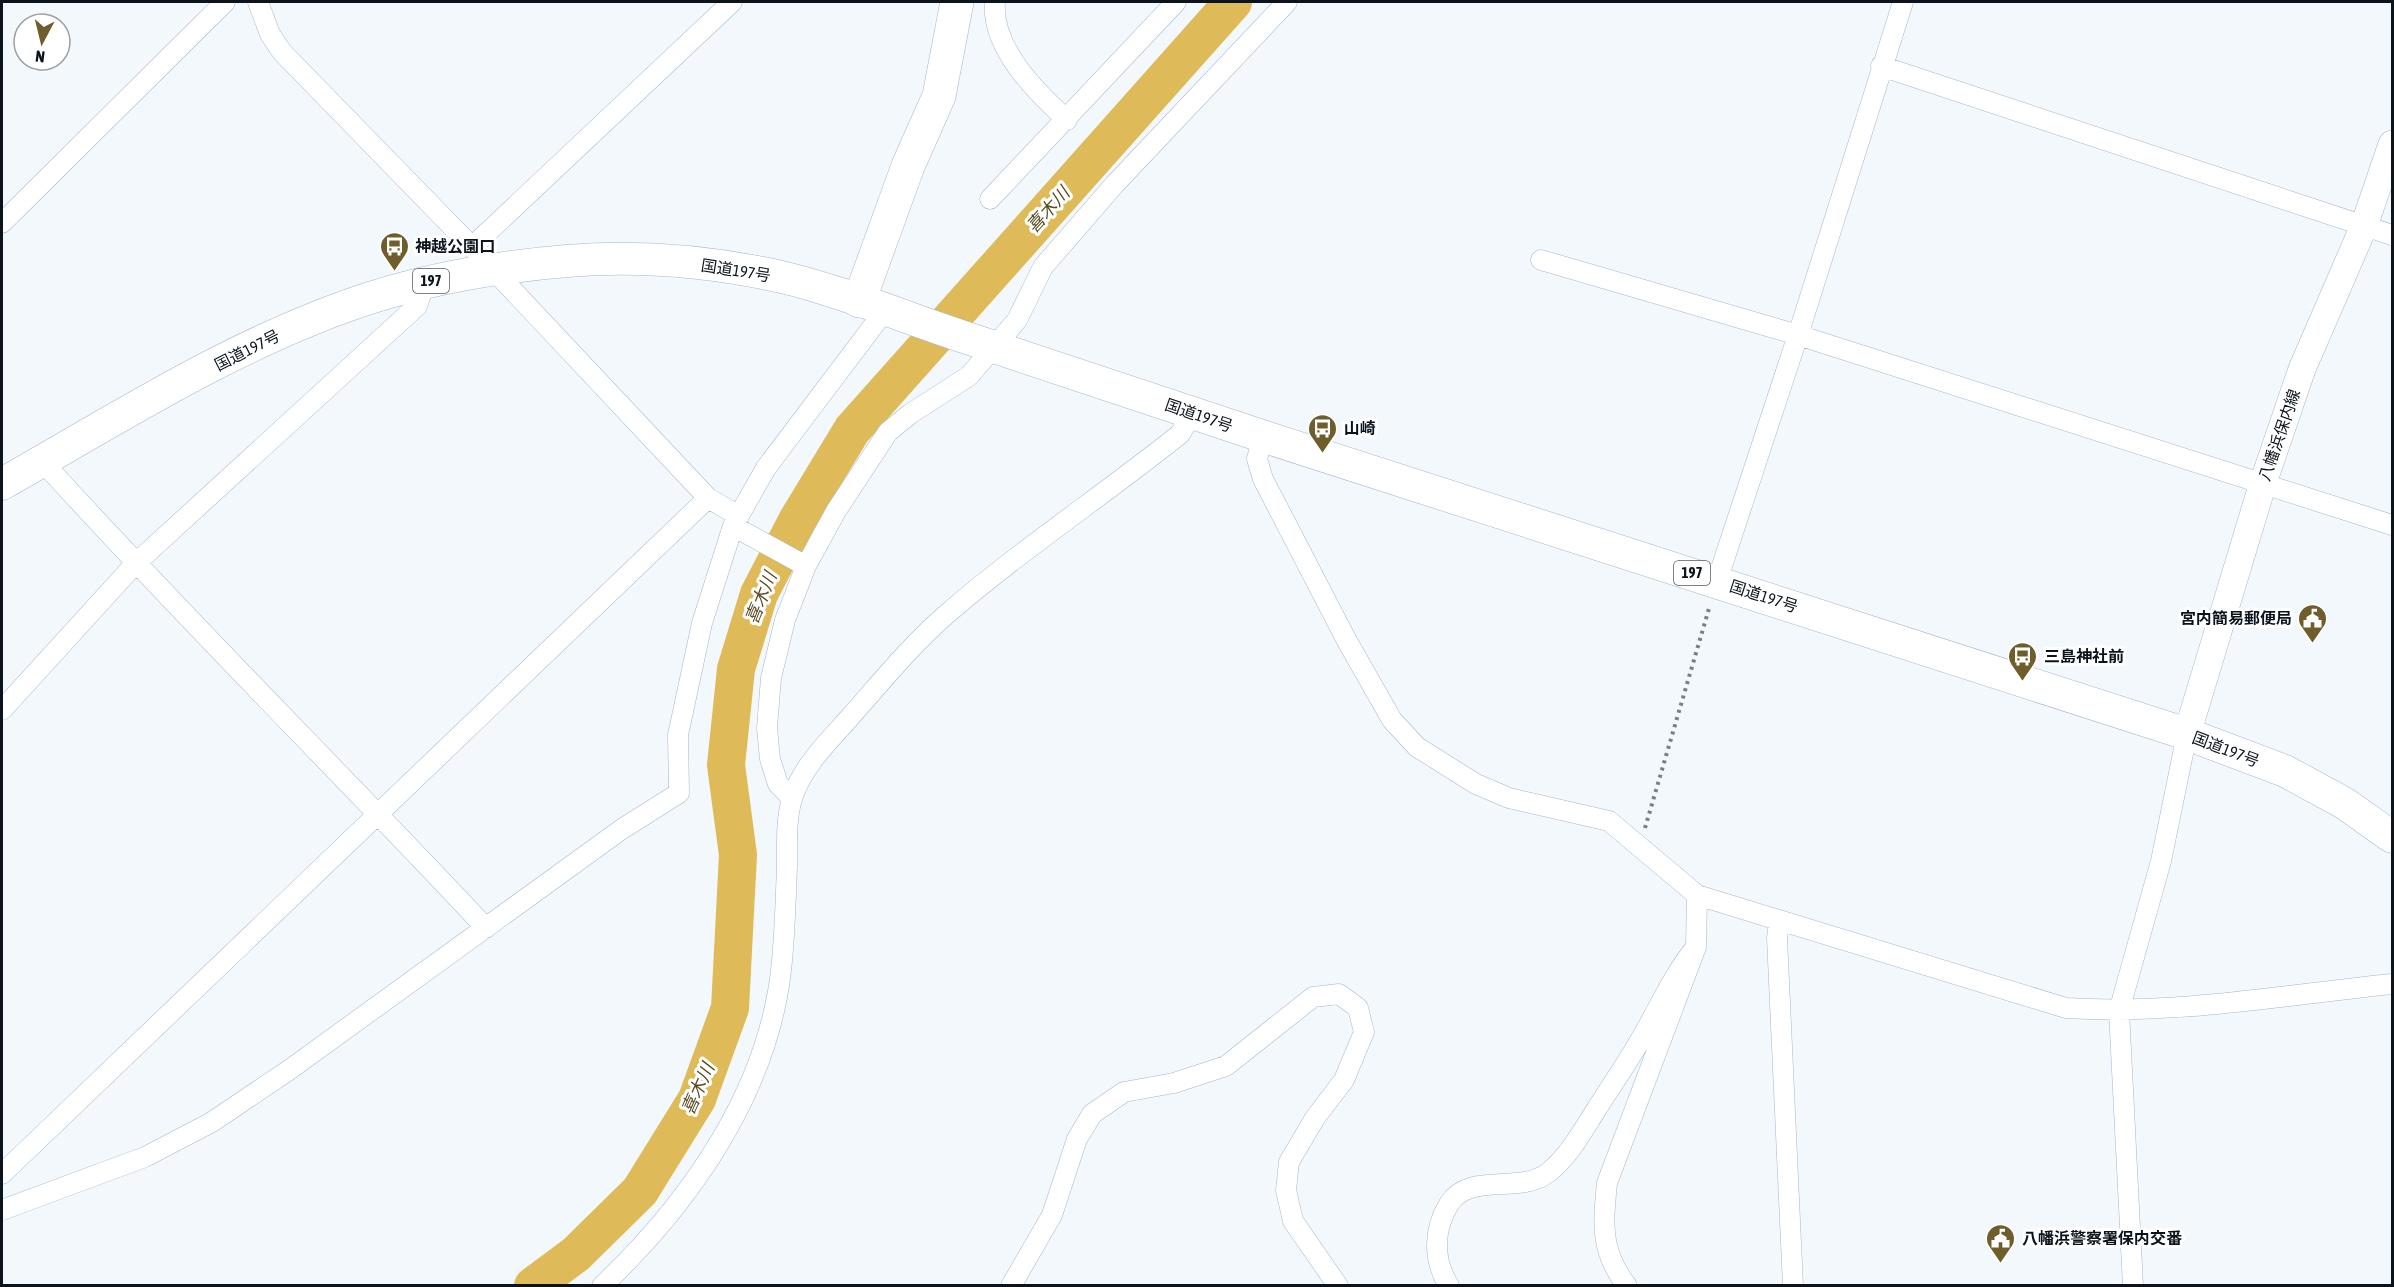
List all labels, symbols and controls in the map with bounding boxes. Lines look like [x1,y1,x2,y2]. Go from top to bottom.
north arrow [12,12,72,72]
text: N [34,47,46,66]
water label: 喜木川 [1022,181,1075,237]
bus stop icon: 神越公園口 [378,230,410,272]
place label: 神越公園口 [415,237,495,255]
street label: 国道197号 [700,256,772,284]
road number: 197 [413,269,449,293]
street label: 国道197号 [211,326,283,374]
street label: 八幡浜保内線 [2255,387,2303,483]
street label: 国道197号 [1163,395,1235,435]
bus stop icon: 山崎 [1307,412,1339,454]
place label: 山崎 [1344,419,1376,437]
road number: 197 [1674,561,1710,585]
water label: 喜木川 [741,567,781,627]
street label: 国道197号 [1728,577,1800,615]
public building icon: 宮内簡易郵便局 [2297,602,2329,644]
place label: 宮内簡易郵便局 [2180,609,2292,627]
bus stop icon: 三島神社前 [2007,640,2039,682]
place label: 三島神社前 [2044,647,2124,665]
street label: 国道197号 [2190,728,2262,770]
water label: 喜木川 [677,1058,719,1118]
public building icon: 八幡浜警察署保内交番 [1985,1222,2017,1264]
place label: 八幡浜警察署保内交番 [2022,1229,2182,1247]

